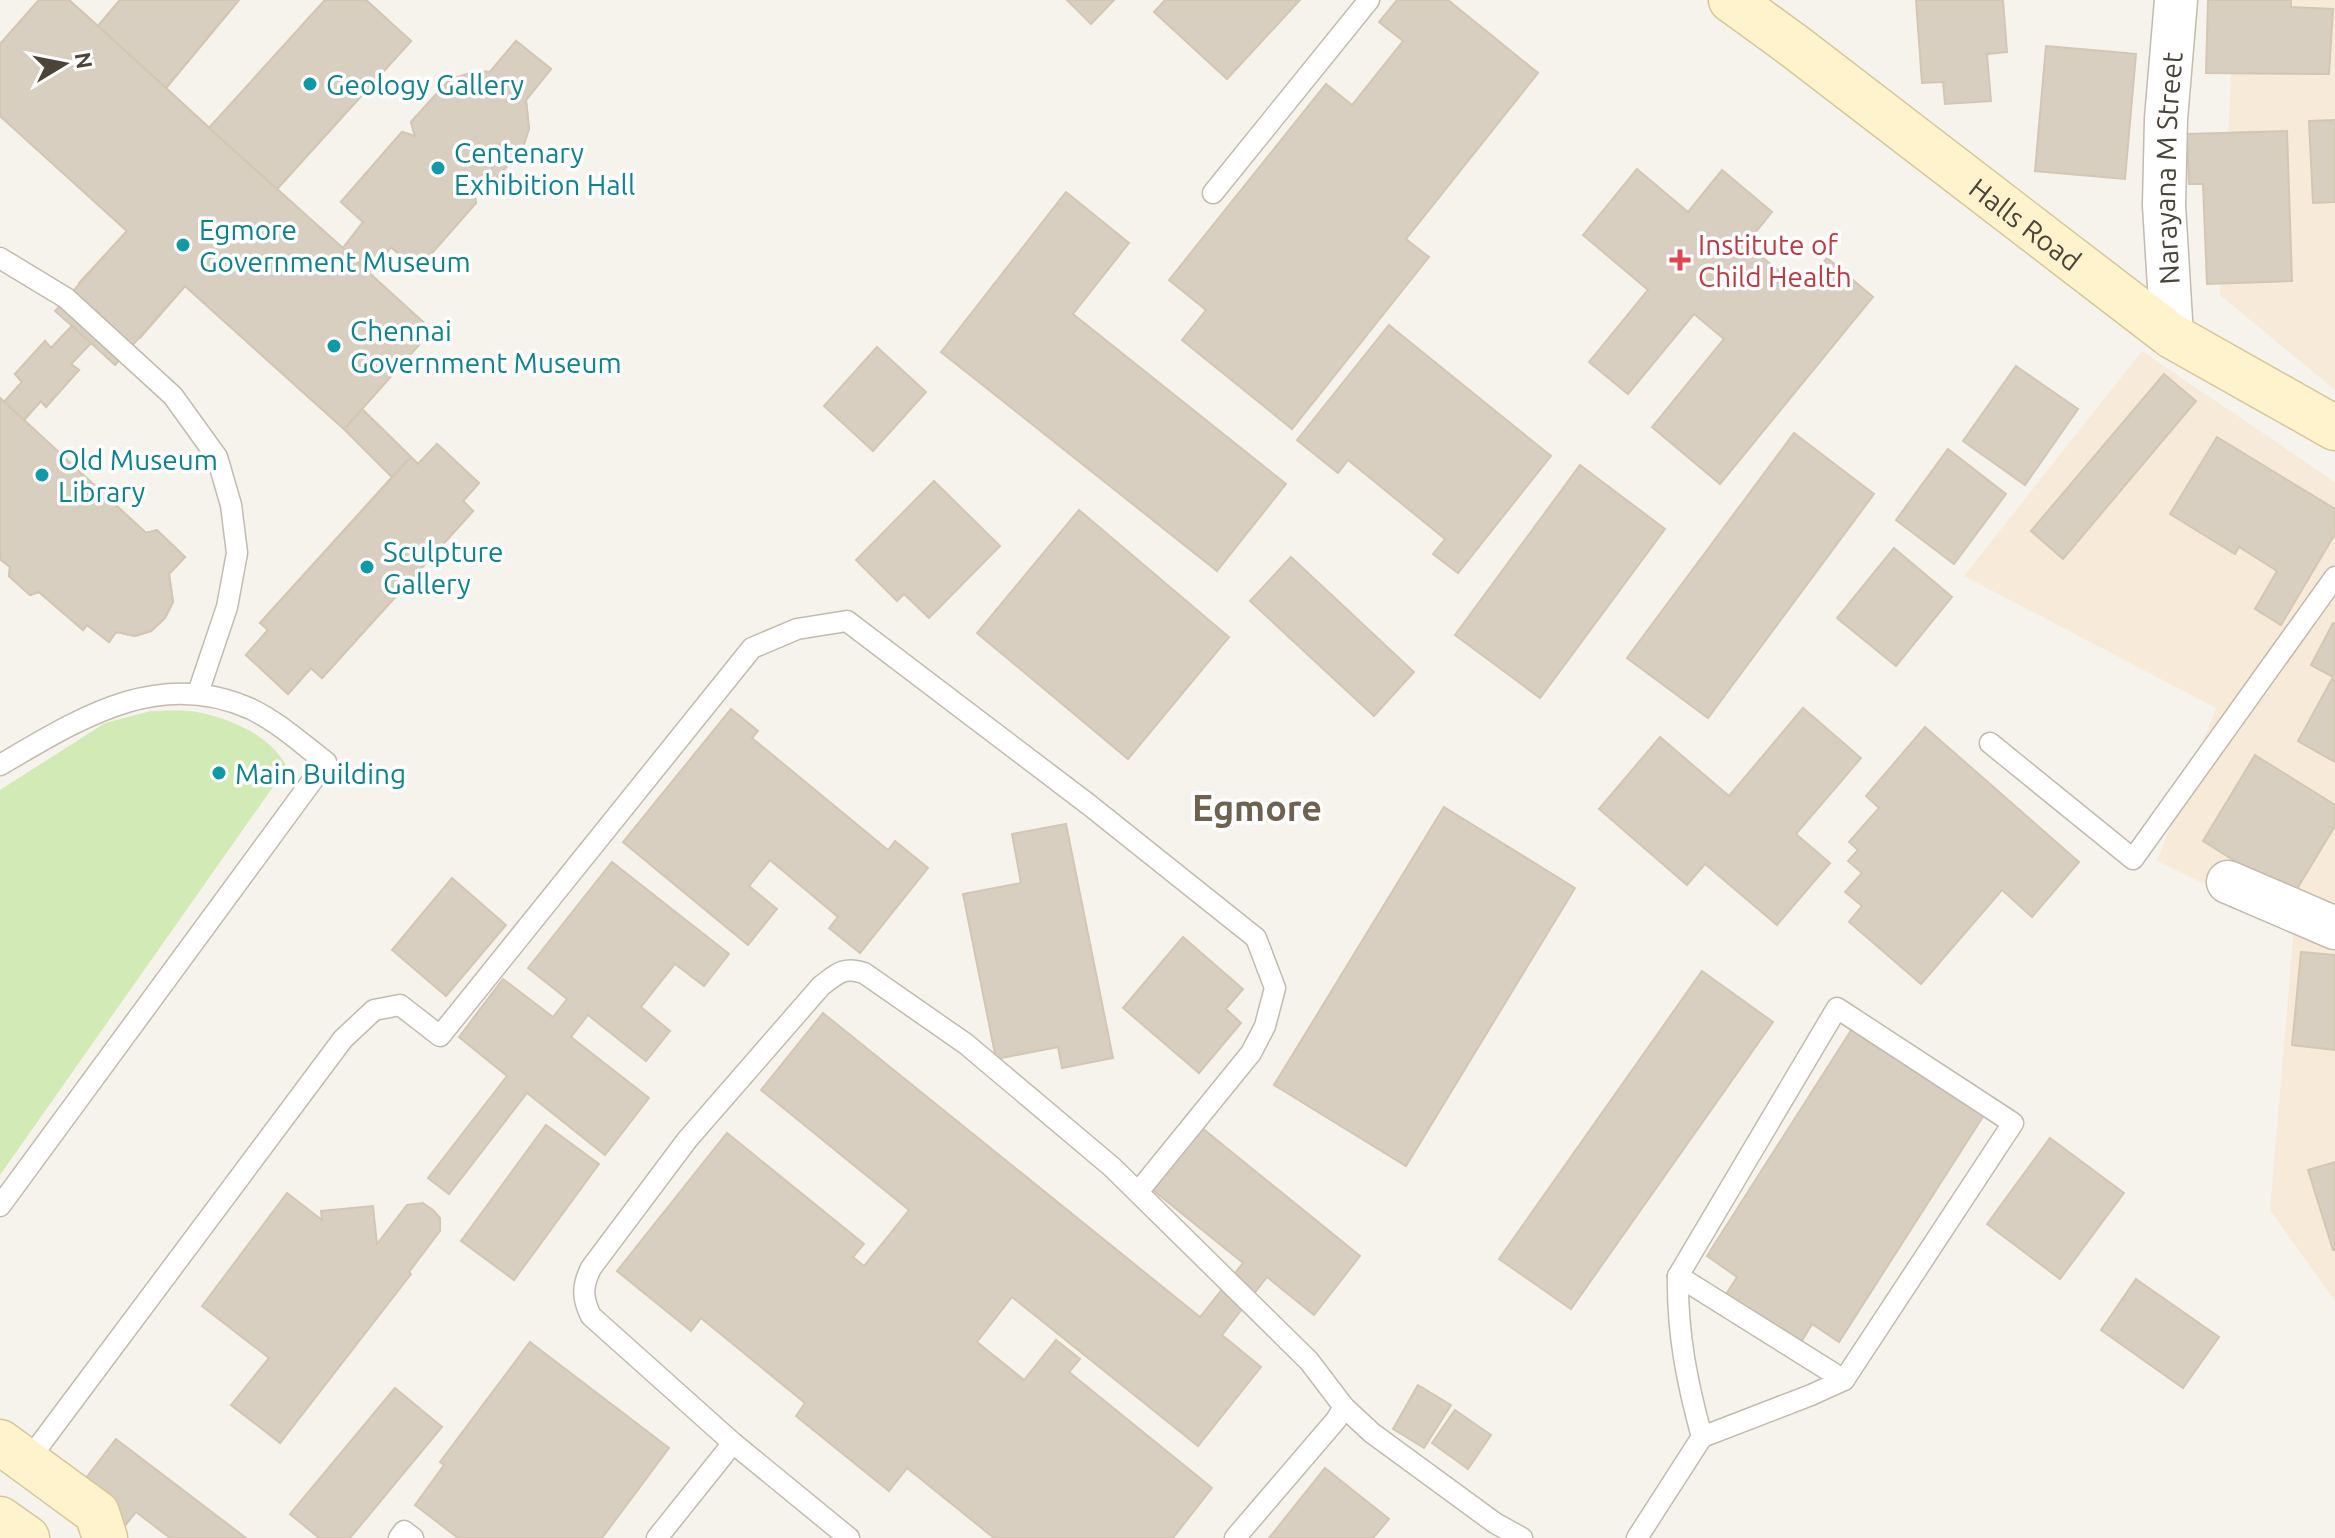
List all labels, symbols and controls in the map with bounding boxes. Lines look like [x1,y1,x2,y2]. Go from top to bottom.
north arrow [24,24,104,104]
text: N [70,50,98,71]
street label: Narayana M Street [2148,51,2187,286]
place label: Geology Gallery [326,69,524,100]
marker: Geology Gallery [301,75,319,93]
place label: Centenary Exhibition Hall [454,137,635,200]
marker: Centenary Exhibition Hall [429,159,447,177]
street label: Halls Road [1964,171,2087,276]
place label: Egmore Government Museum [199,214,471,277]
place label: Institute of Child Health [1698,229,1852,292]
marker: Egmore Government Museum [174,236,192,254]
marker: Institute of Child Health [1669,249,1691,271]
place label: Chennai Government Museum [350,315,622,378]
marker: Chennai Government Museum [325,337,343,355]
place label: Old Museum Library [58,444,218,507]
marker: Old Museum Library [33,466,51,484]
place label: Sculpture Gallery [383,536,503,599]
marker: Sculpture Gallery [358,558,376,576]
place label: Main Building [235,758,406,789]
marker: Main Building [210,764,228,782]
district label: Egmore [1192,787,1322,828]

